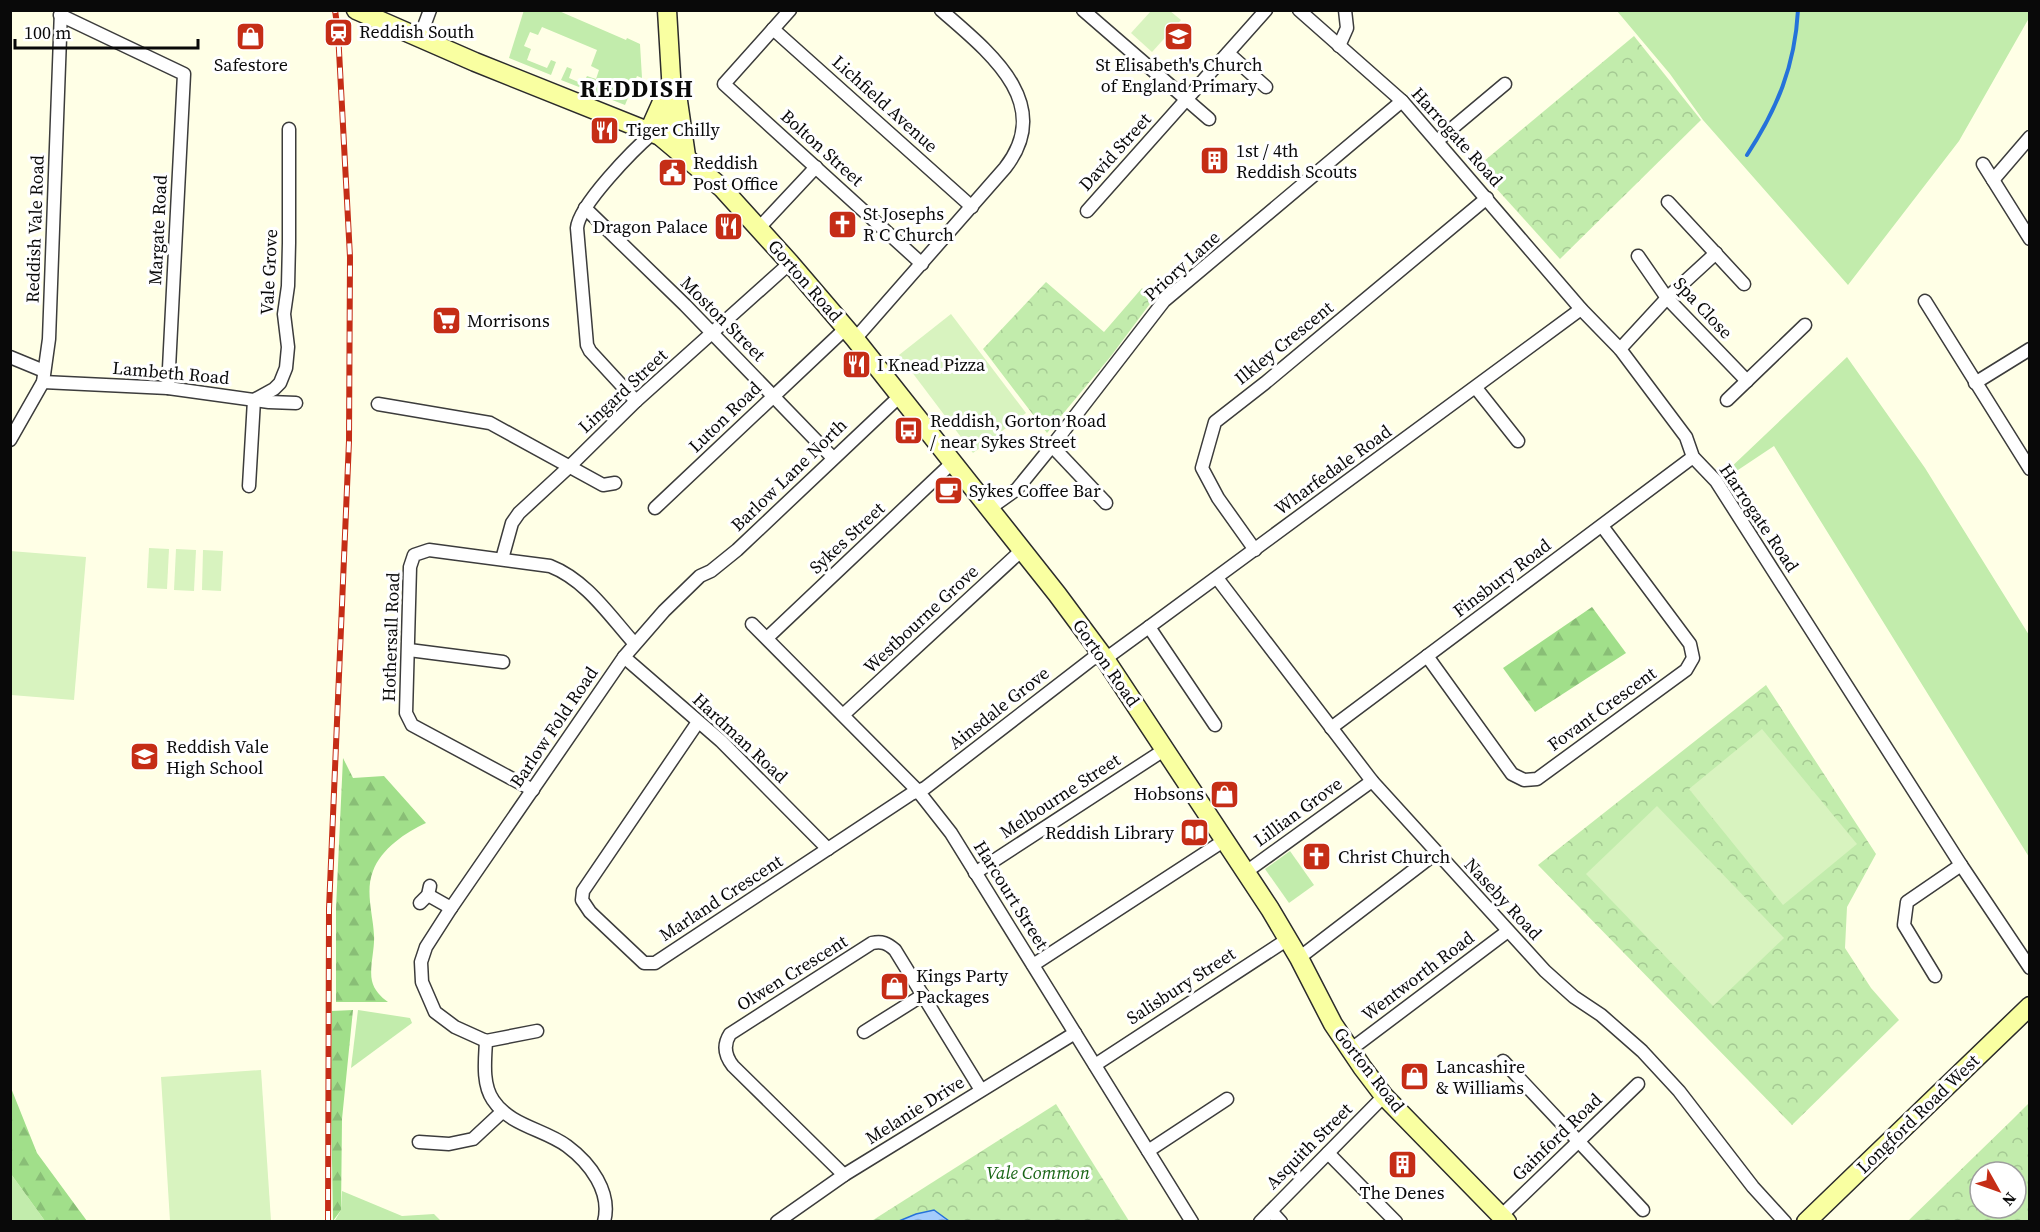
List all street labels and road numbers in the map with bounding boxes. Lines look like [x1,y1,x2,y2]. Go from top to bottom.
street label: Lichfield Avenue [827,49,944,158]
street label: Harrogate Road [1406,81,1509,192]
street label: Bolton Street [775,104,869,192]
street label: David Street [1073,107,1156,196]
street label: Reddish Vale Road [19,155,50,303]
street label: Margate Road [142,174,173,286]
street label: Priory Lane [1138,225,1225,306]
street label: Vale Grove [254,228,283,316]
street label: Gorton Road [763,234,848,327]
street label: Moston Street [675,271,772,367]
street label: Spa Close [1668,271,1739,344]
street label: Ilkley Crescent [1229,295,1338,390]
street label: Lingard Street [573,343,673,438]
street label: Lambeth Road [112,355,231,390]
street label: Luton Road [683,376,767,458]
street label: Barlow Lane North [725,413,852,537]
street label: Wharfedale Road [1269,419,1396,521]
street label: Harrogate Road [1714,459,1805,577]
street label: Sykes Street [803,496,890,579]
street label: Finsbury Road [1448,532,1556,623]
street label: Westbourne Grove [858,559,984,679]
street label: Hothersall Road [376,572,405,702]
street label: Gorton Road [1067,614,1146,712]
street label: Ainsdale Grove [943,660,1054,755]
street label: Barlow Fold Road [504,661,603,792]
street label: Fovant Crescent [1542,661,1661,757]
street label: Hardman Road [687,687,793,788]
street label: Melbourne Street [995,747,1125,844]
street label: Lillian Grove [1248,771,1347,852]
street label: Harcourt Street [968,836,1055,954]
street label: Marland Crescent [654,848,787,947]
street label: Naseby Road [1459,852,1548,945]
street label: Wentworth Road [1356,925,1479,1026]
street label: Olwen Crescent [732,929,852,1017]
street label: Salisbury Street [1121,941,1240,1030]
street label: Gorton Road [1328,1022,1411,1117]
street label: Longford Road West [1851,1048,1985,1179]
street label: Melanie Drive [861,1069,969,1150]
street label: Gainford Road [1506,1087,1607,1186]
street label: Asquith Street [1260,1097,1358,1194]

